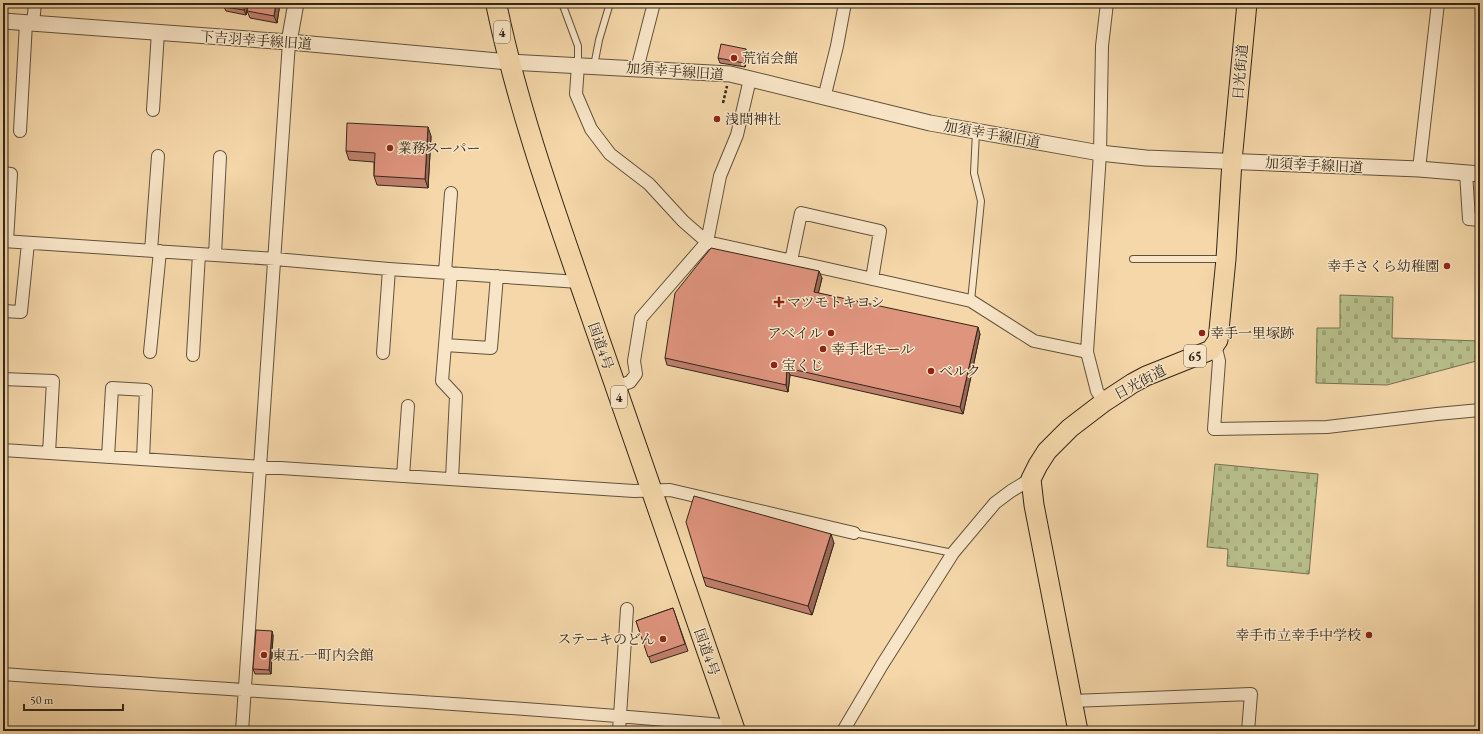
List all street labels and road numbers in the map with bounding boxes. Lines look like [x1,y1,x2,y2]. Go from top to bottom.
road number: 4 [494,21,510,43]
street label: 下吉羽幸手線旧道 [200,27,312,53]
street label: 日光街道 [1229,43,1251,101]
street label: 加須幸手線旧道 [625,59,725,83]
street label: 加須幸手線旧道 [942,117,1042,151]
street label: 加須幸手線旧道 [1265,153,1363,177]
street label: 国道4号 [585,320,617,372]
road number: 65 [1184,345,1206,367]
street label: 日光街道 [1111,361,1169,403]
road number: 4 [611,386,627,408]
street label: 国道4号 [691,626,723,678]

